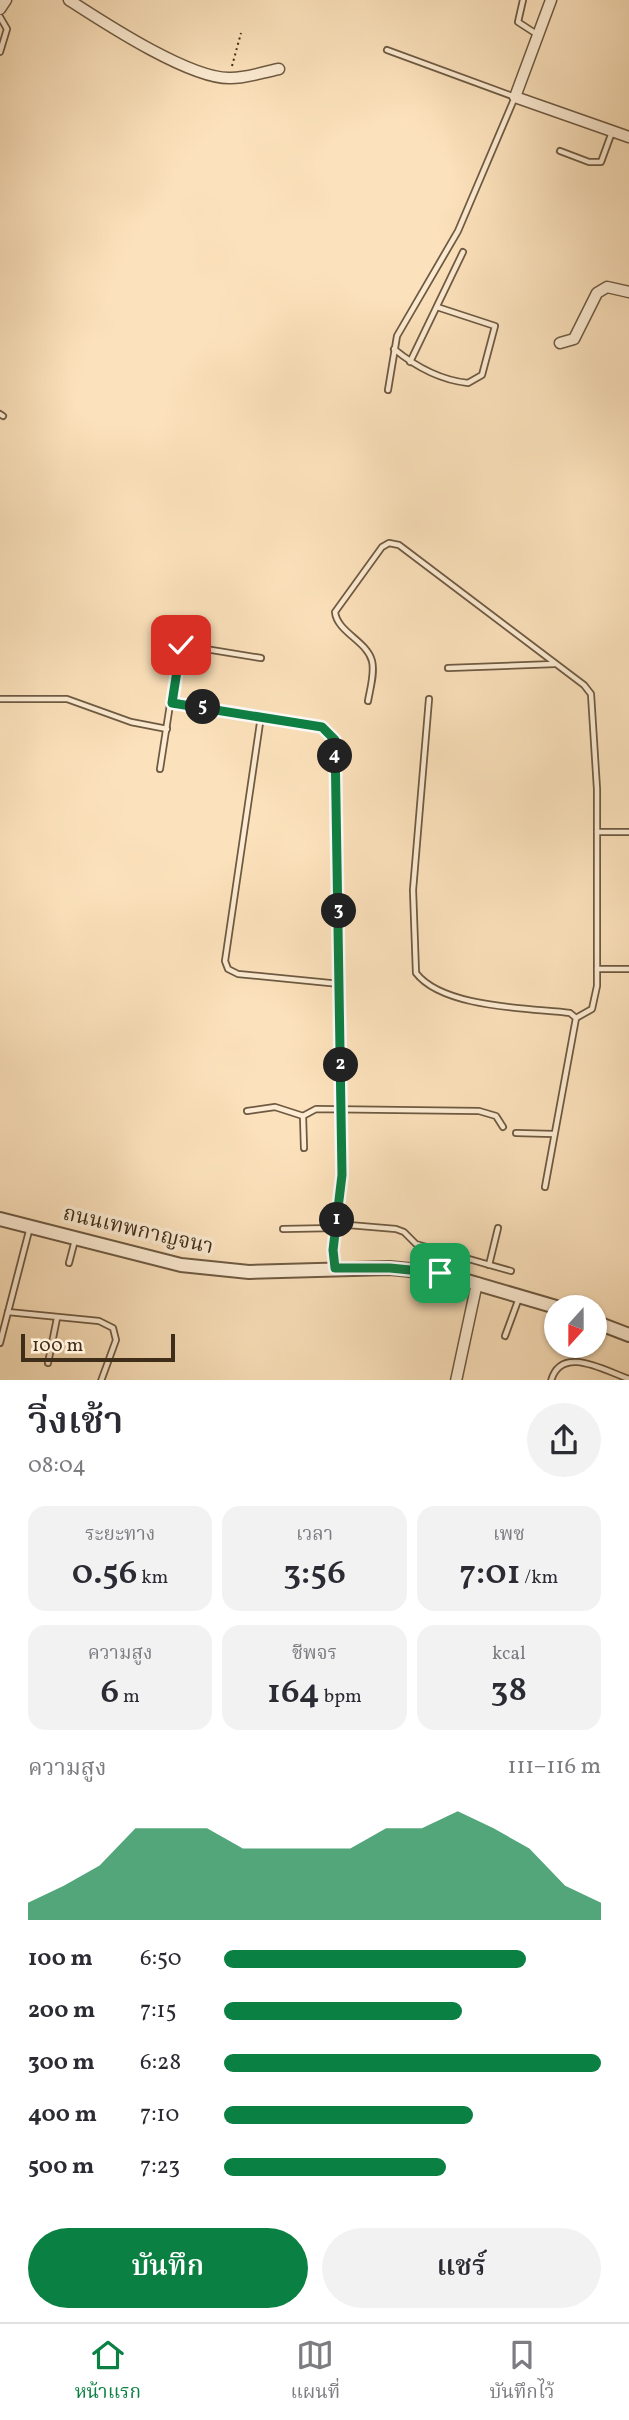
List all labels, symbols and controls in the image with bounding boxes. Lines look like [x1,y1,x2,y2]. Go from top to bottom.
pin [151,615,211,675]
icon: check [162,626,200,664]
pin: 5 [186,690,220,724]
text: 5 [198,693,207,719]
pin: 4 [318,738,352,774]
text: 4 [329,742,340,768]
pin: 3 [322,894,356,928]
text: 3 [334,897,343,923]
pin: 2 [324,1048,358,1082]
text: 2 [336,1051,345,1077]
street label: ถนนเทพกาญจนา [60,1200,216,1262]
pin: 1 [320,1202,354,1238]
text: 1 [333,1206,340,1232]
pin [410,1243,470,1303]
icon: arrive [421,1254,459,1292]
north arrow [544,1295,607,1358]
map controls [544,1295,607,1358]
scale bar [21,1332,175,1363]
text: 100 m [32,1333,83,1359]
text: วิ่งเช้า [28,1397,123,1450]
button: share [527,1403,601,1477]
text: 08:04 [28,1450,86,1482]
text: ระยะทาง [85,1522,155,1548]
text: เวลา [296,1522,333,1548]
text: เพซ [493,1522,525,1548]
text: 0.56 [72,1550,137,1598]
text: 3:56 [283,1550,346,1598]
text: 7:01 [459,1550,521,1598]
text: km [137,1565,168,1591]
text: /km [521,1565,558,1591]
text: ความสูง [88,1641,153,1667]
text: ชีพจร [292,1641,337,1667]
text: kcal [492,1641,526,1667]
text: 38 [491,1667,527,1715]
text: 6 [101,1669,119,1717]
text: 164 [267,1669,320,1717]
text: m [119,1684,140,1710]
text: bpm [320,1684,362,1710]
text: 111–116 m [507,1751,601,1783]
text: ความสูง [28,1753,106,1785]
text: 100 m [28,1943,93,1975]
text: 6:50 [140,1943,182,1975]
text: 200 m [28,1995,95,2027]
text: 7:15 [140,1995,177,2027]
text: 300 m [28,2047,95,2079]
text: 6:28 [140,2047,181,2079]
text: 400 m [28,2099,97,2131]
text: 7:10 [140,2099,179,2131]
text: 500 m [28,2151,94,2183]
text: 7:23 [140,2151,180,2183]
button: บันทึก [28,2228,308,2308]
button: แชร์ [322,2228,601,2308]
tab: หน้าแรก [75,2336,141,2408]
tab: แผนที่ [290,2336,340,2408]
tab: บันทึกไว้ [490,2336,554,2408]

